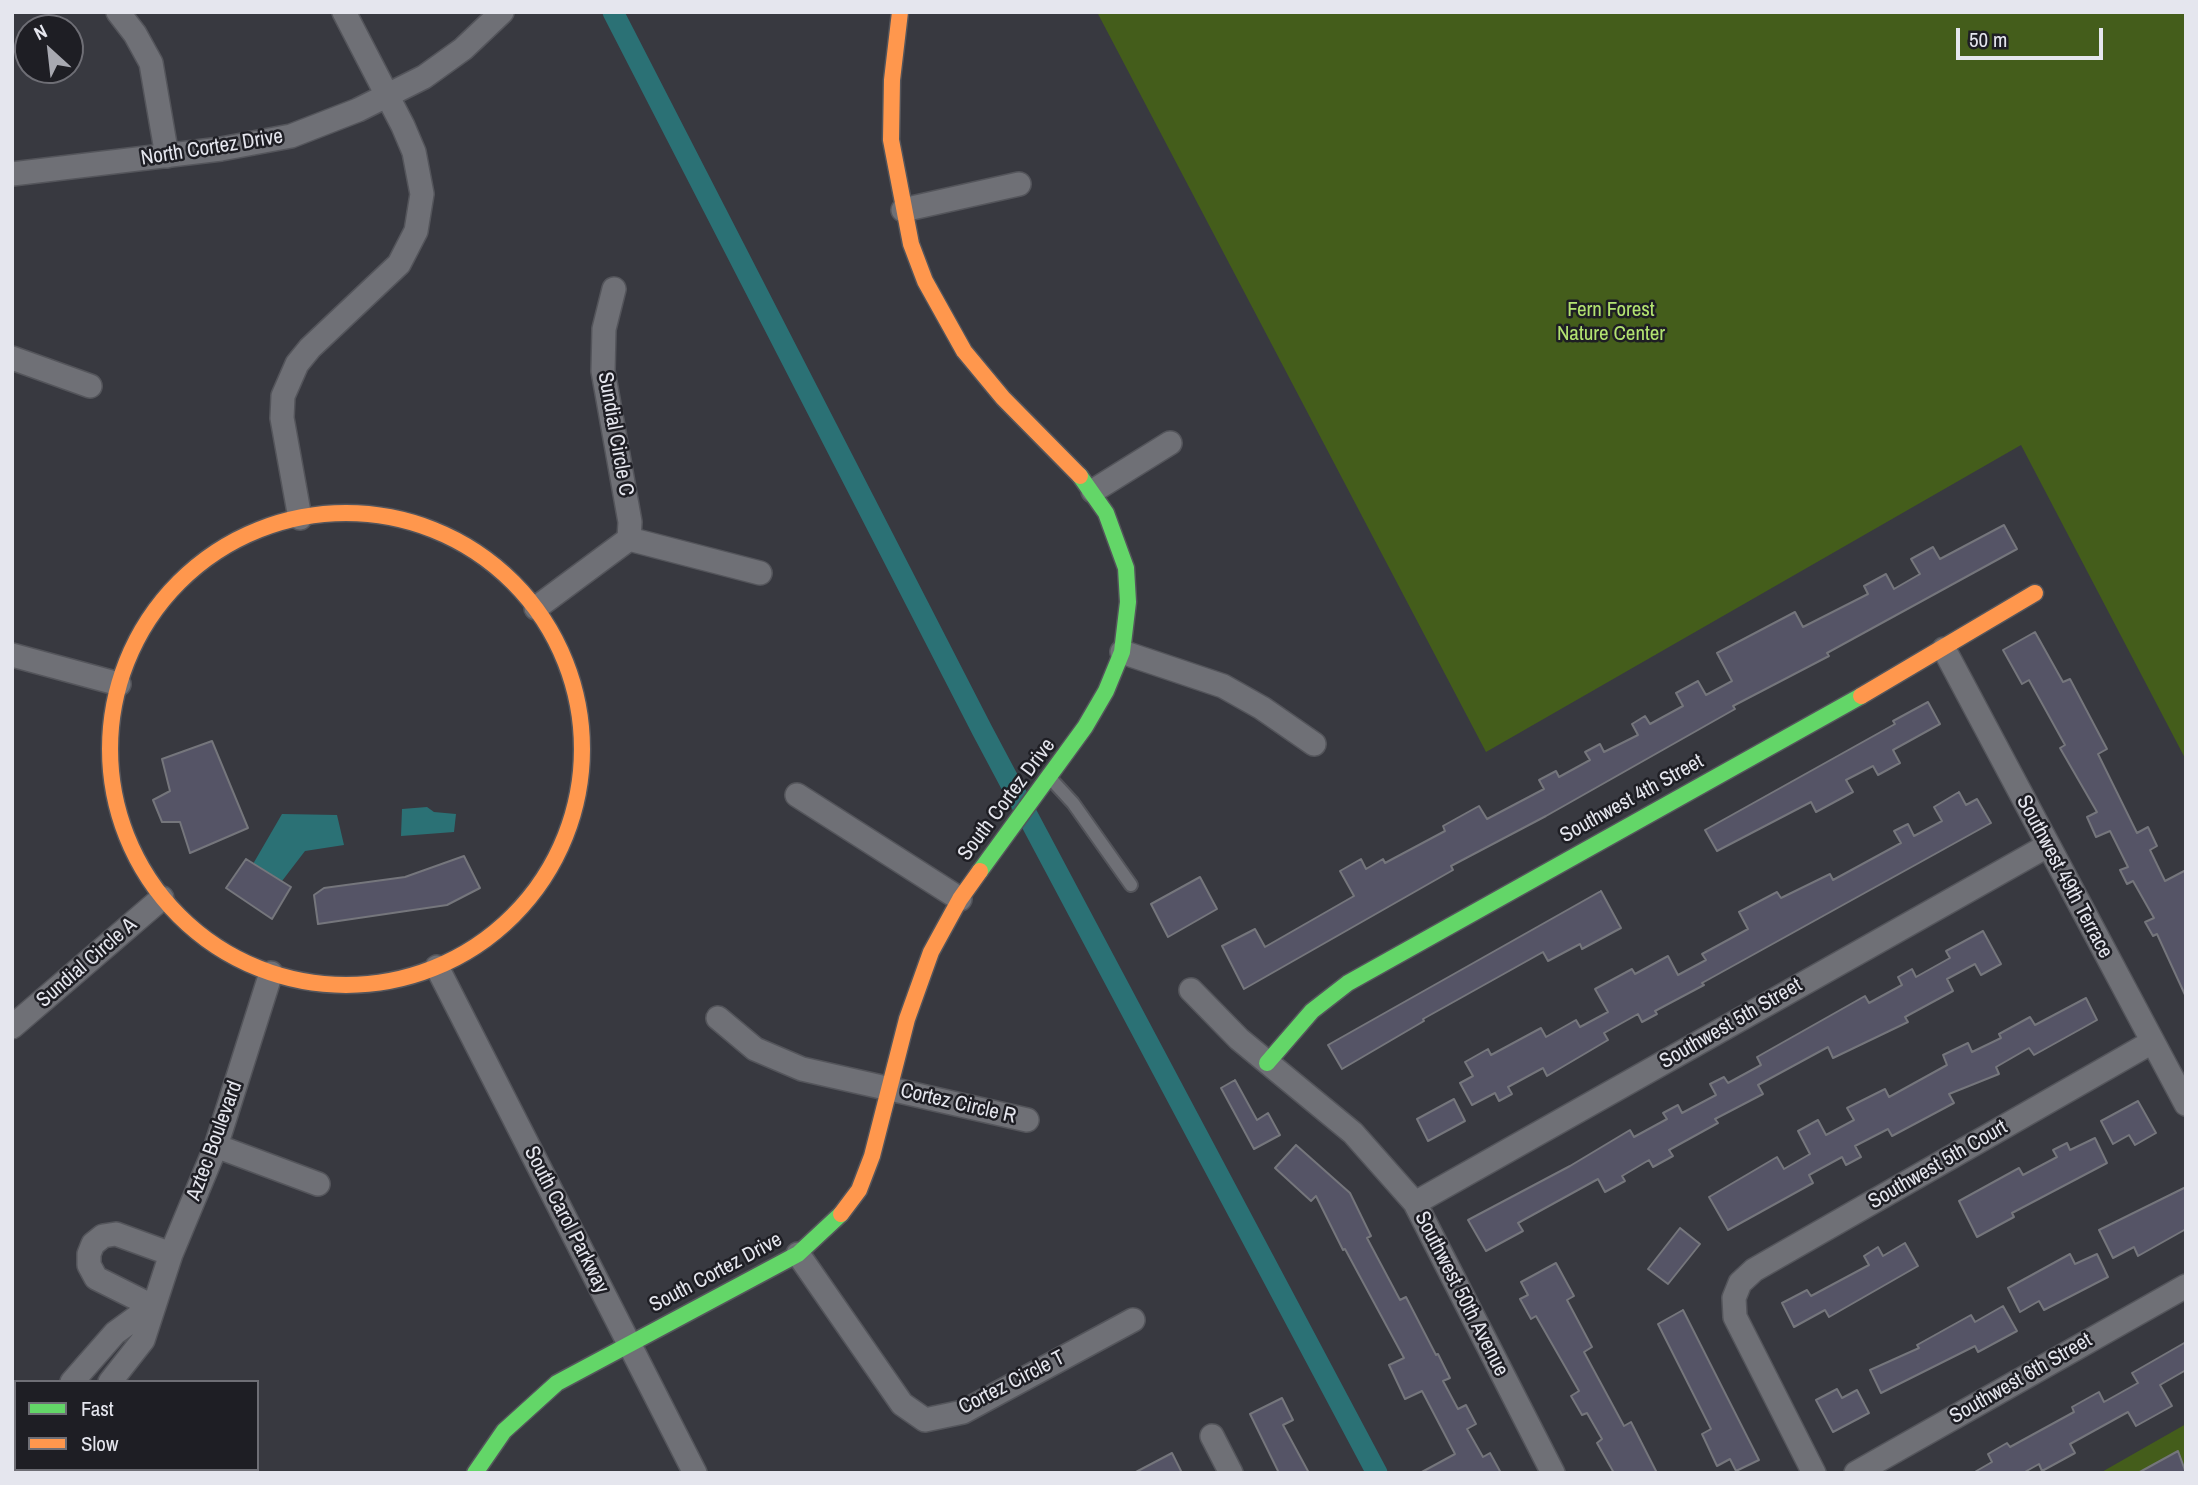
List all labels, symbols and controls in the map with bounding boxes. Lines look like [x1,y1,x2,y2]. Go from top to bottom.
north arrow [14,14,84,84]
scale bar [1960,14,2107,58]
text: N [29,18,51,46]
text: 50 m [1969,25,2007,54]
street label: North Cortez Drive [139,124,285,172]
park label: Fern Forest Nature Center [1557,297,1665,347]
street label: Sundial Circle C [592,370,638,498]
street label: South Cortez Drive [953,734,1061,866]
street label: Southwest 4th Street [1556,749,1708,849]
street label: Southwest 49th Terrace [2010,791,2118,963]
street label: Sundial Circle A [32,913,142,1013]
street label: Southwest 5th Street [1655,973,1807,1075]
street label: Aztec Boulevard [182,1078,248,1204]
street label: Cortez Circle R [898,1078,1018,1130]
street label: Southwest 5th Court [1864,1115,2012,1215]
street label: South Carol Parkway [518,1142,614,1298]
street label: Southwest 50th Avenue [1409,1207,1513,1381]
street label: South Cortez Drive [645,1228,787,1318]
street label: Southwest 6th Street [1945,1328,2097,1430]
street label: Cortez Circle T [955,1345,1069,1421]
legend [14,1380,259,1471]
text: Fast [81,1394,114,1423]
text: Slow [81,1429,118,1458]

